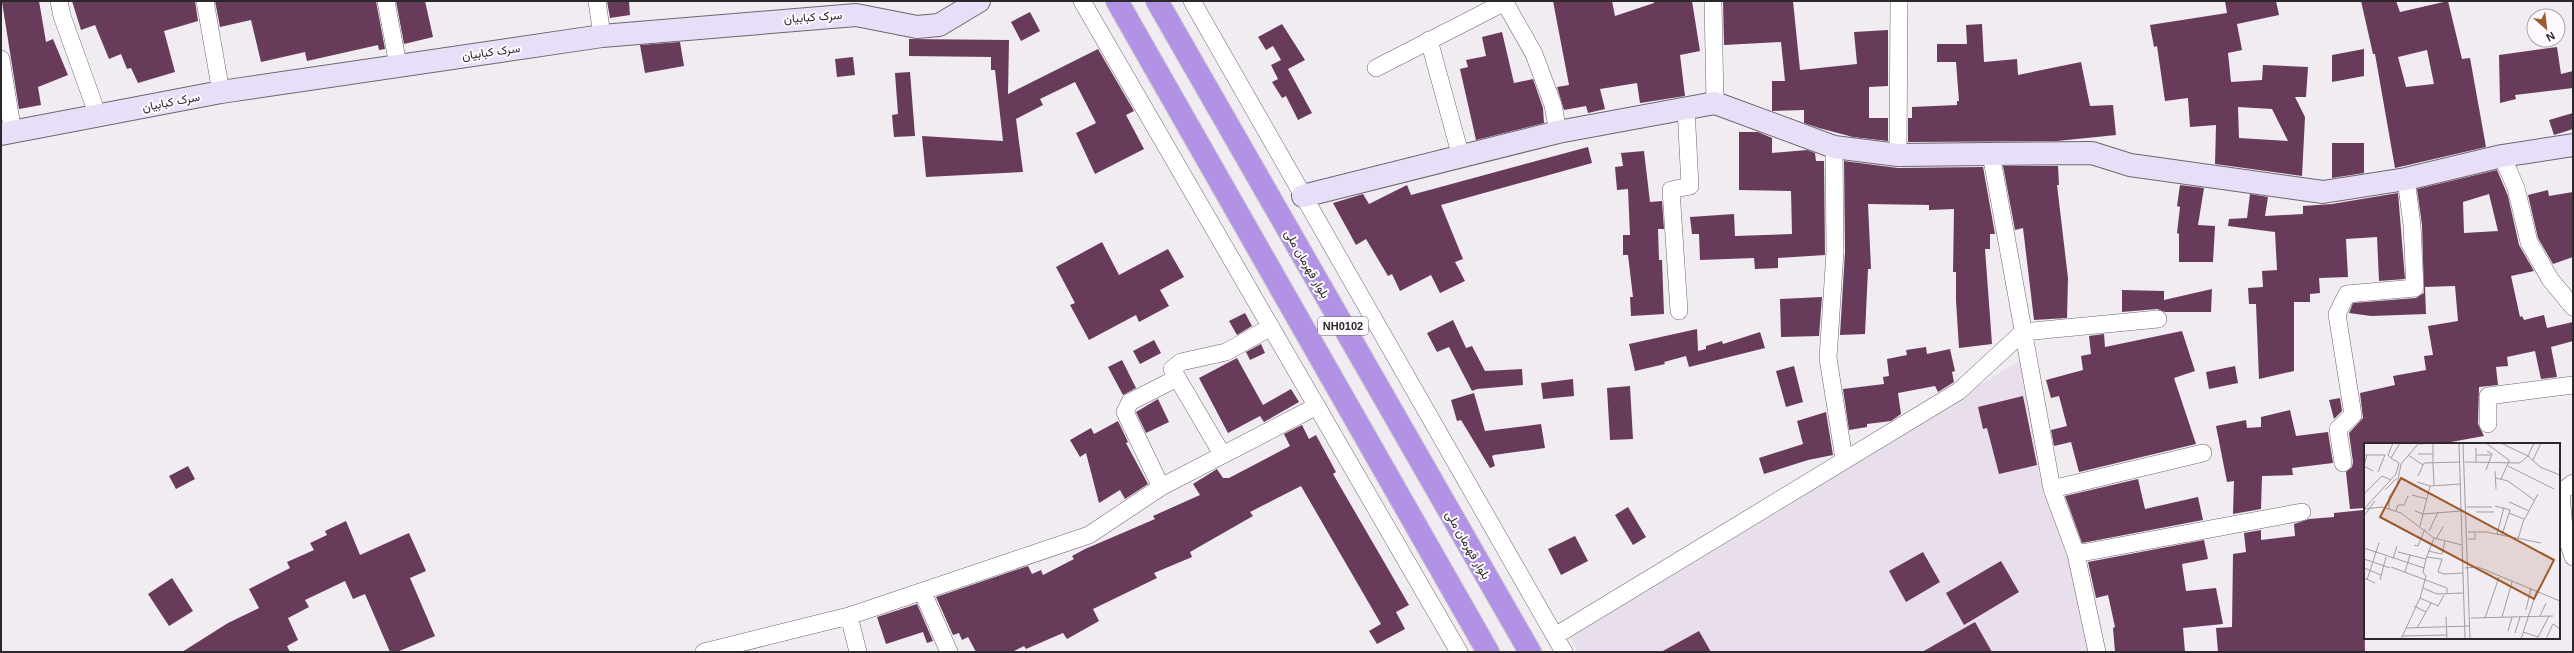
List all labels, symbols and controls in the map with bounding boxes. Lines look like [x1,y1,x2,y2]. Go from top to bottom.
street label: سرک کبابیان [783,8,843,27]
north arrow [2526,8,2566,48]
text: N [2544,30,2557,44]
street label: سرک کبابیان [461,41,521,64]
street label: سرک کبابیان [141,90,201,115]
street label: بلوار قهرمان ملی [1281,227,1332,301]
road number: NH0102 [1318,317,1368,335]
inset map [2364,443,2560,639]
street label: بلوار قهرمان ملی [1442,508,1493,582]

